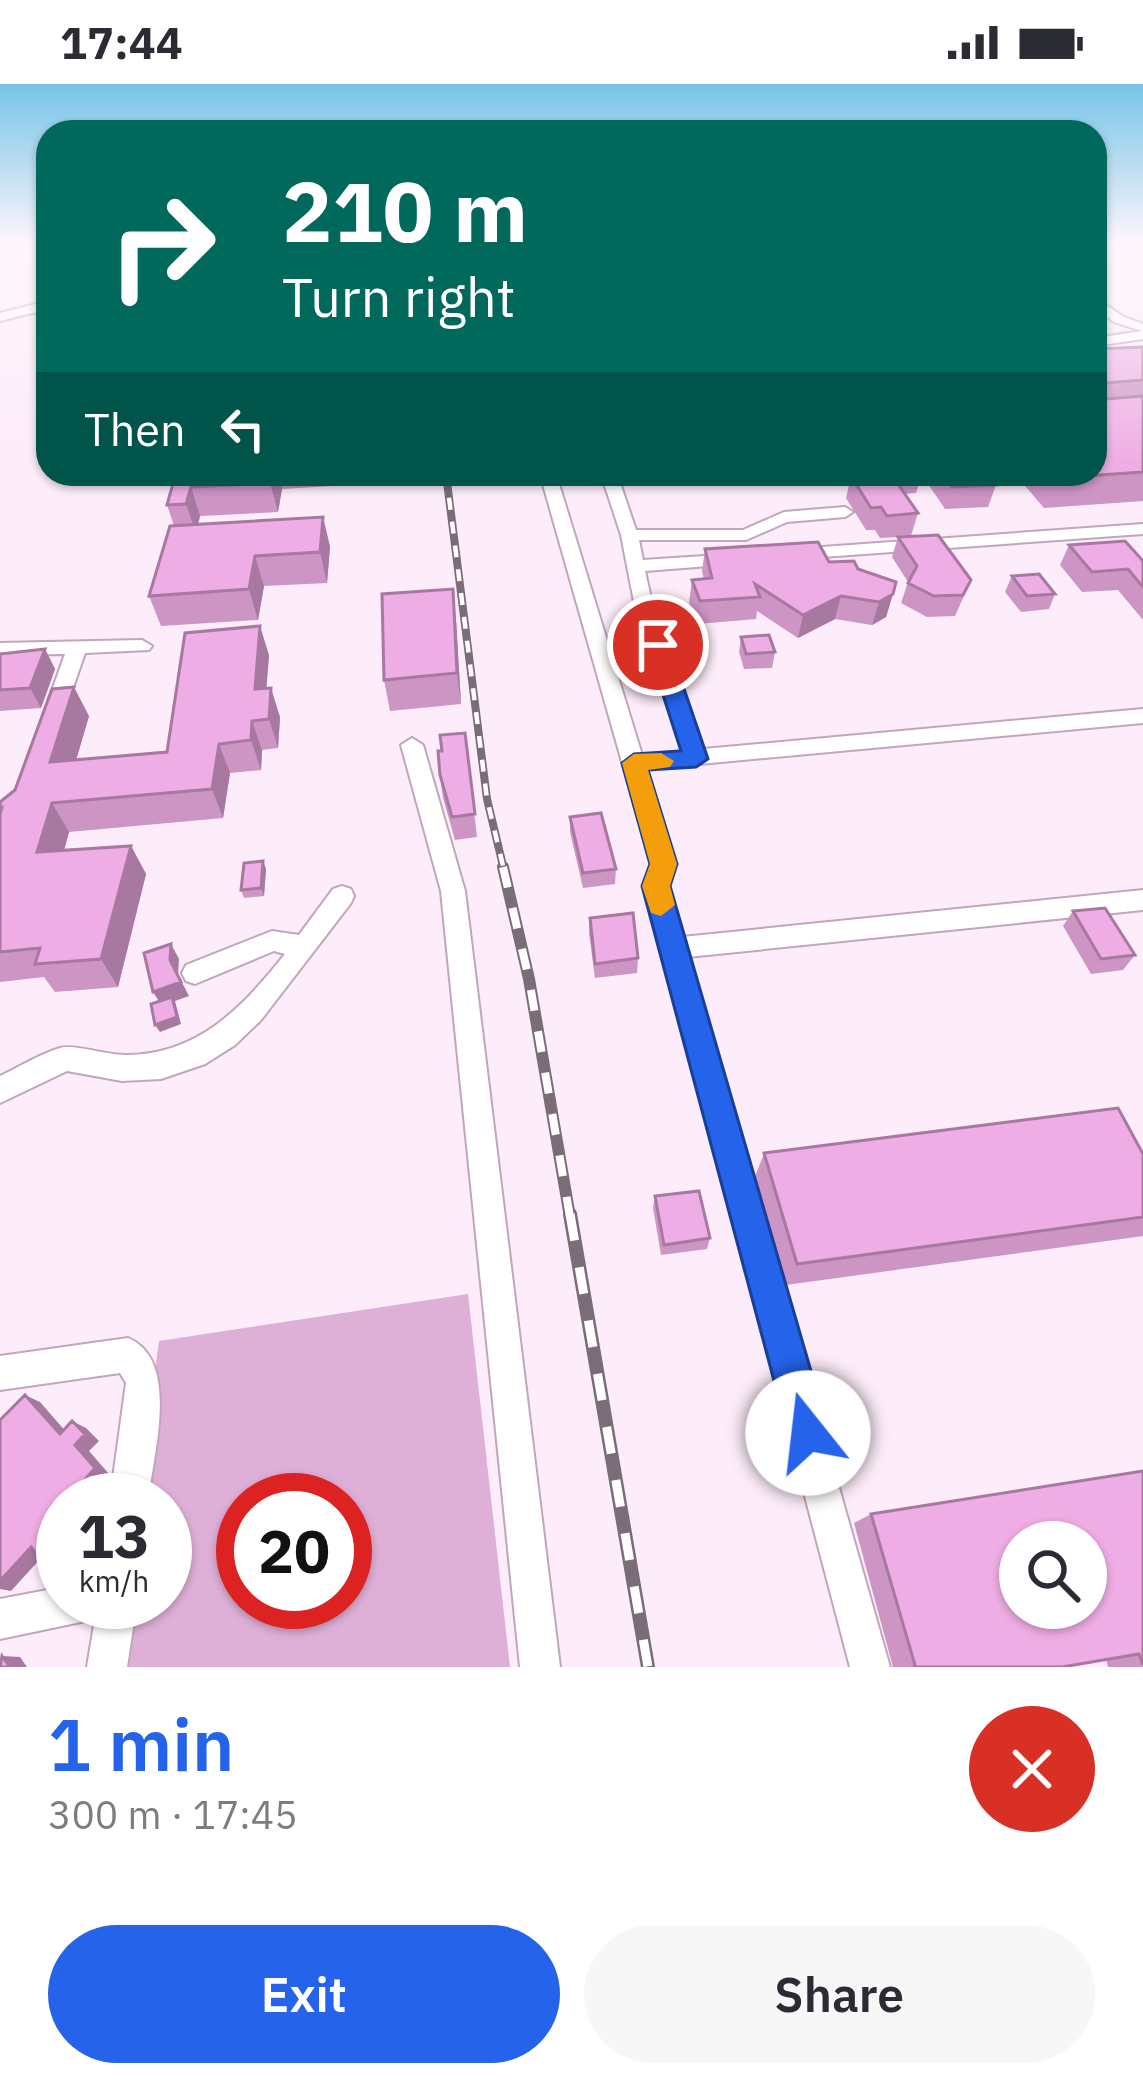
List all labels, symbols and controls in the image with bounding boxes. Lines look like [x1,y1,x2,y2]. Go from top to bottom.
text: 17:44 [60,13,183,71]
text: 210 m [282,156,528,265]
icon: right [84,168,240,324]
text: Turn right [282,262,516,332]
icon: left [210,396,276,462]
text: Then [84,400,186,458]
pin [607,594,709,696]
icon: arrive [625,612,691,678]
position arrow [745,1370,871,1496]
speed limit sign: 20 [216,1473,372,1629]
text: 13 [78,1496,150,1575]
map controls [999,1521,1107,1629]
button: search [999,1521,1107,1629]
text: km/h [79,1561,149,1600]
text: 1 min [48,1697,234,1791]
button: close [969,1706,1095,1832]
text: 300 m · 17:45 [48,1789,298,1840]
button: Exit [48,1925,560,2063]
button: Share [584,1925,1095,2063]

